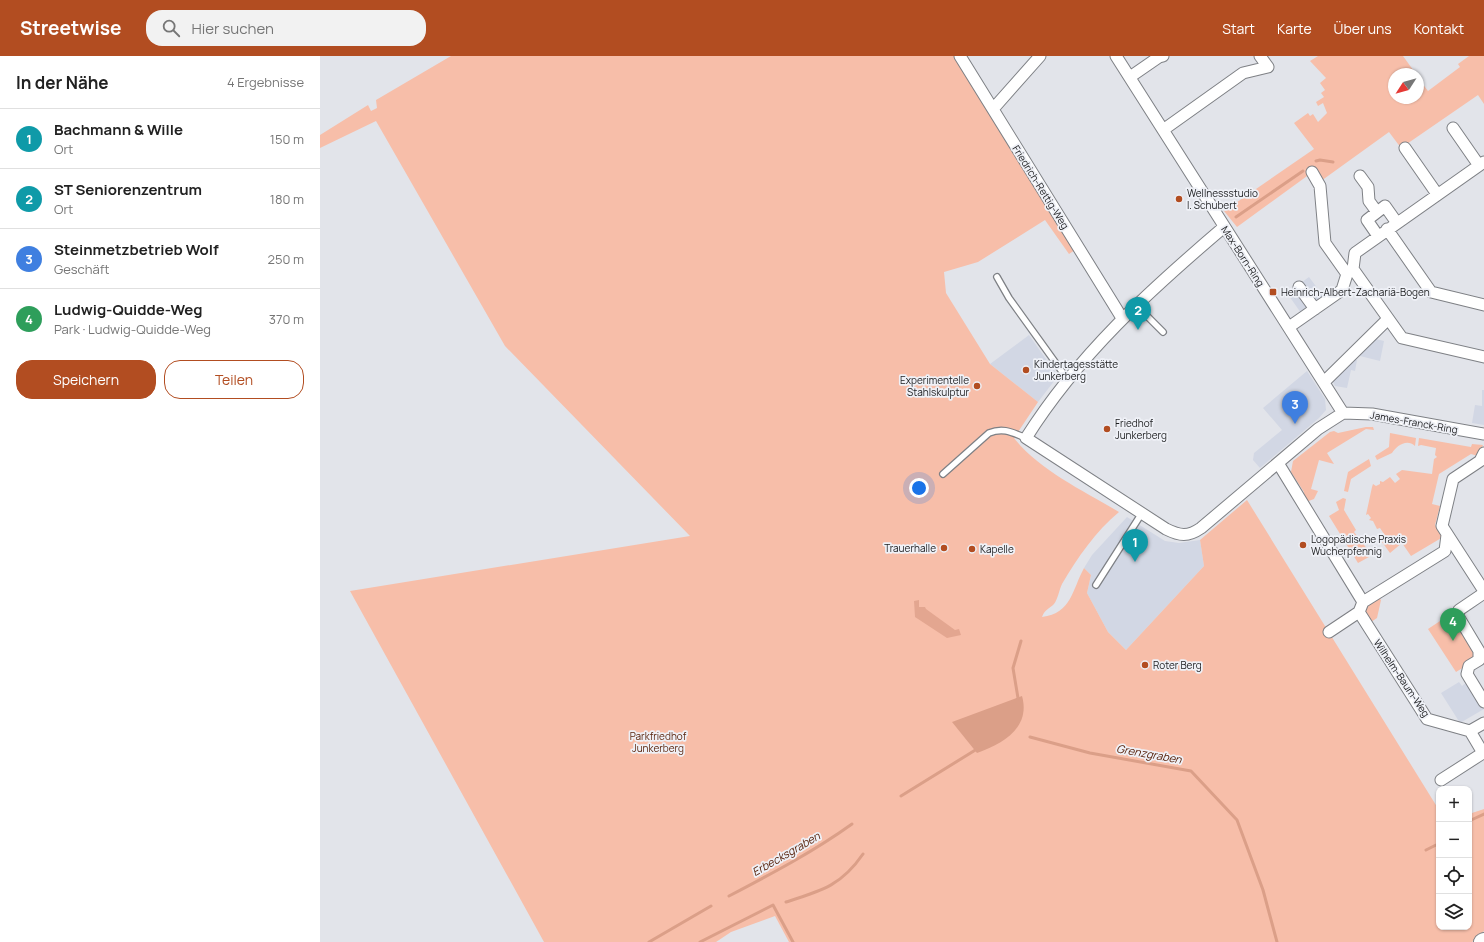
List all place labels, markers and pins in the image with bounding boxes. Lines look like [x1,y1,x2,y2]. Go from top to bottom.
place label: Wellnessstudio I. Schubert [1187,186,1258,212]
marker: Wellnessstudio I. Schubert [1174,194,1184,204]
place label: Heinrich-Albert-Zachariä-Bogen [1281,285,1430,299]
marker: Heinrich-Albert-Zachariä-Bogen [1268,287,1278,297]
pin: 2 [1125,297,1151,330]
place label: Kindertagesstätte Junkerberg [1034,357,1118,383]
marker: Kindertagesstätte Junkerberg [1021,365,1031,375]
place label: Experimentelle Stahlskulptur [900,373,969,399]
marker: Experimentelle Stahlskulptur [972,381,982,391]
pin: 3 [1282,391,1308,424]
place label: Friedhof Junkerberg [1115,416,1167,442]
marker: Friedhof Junkerberg [1102,424,1112,434]
pin: 1 [1122,529,1148,562]
place label: Logopädische Praxis Wucherpfennig [1311,532,1406,558]
marker: Logopädische Praxis Wucherpfennig [1298,540,1308,550]
place label: Trauerhalle [884,541,936,555]
place label: Kapelle [980,542,1014,556]
marker: Trauerhalle [939,543,949,553]
marker: Kapelle [967,544,977,554]
pin: 4 [1440,608,1466,641]
place label: Roter Berg [1153,658,1202,672]
marker: Roter Berg [1140,660,1150,670]

